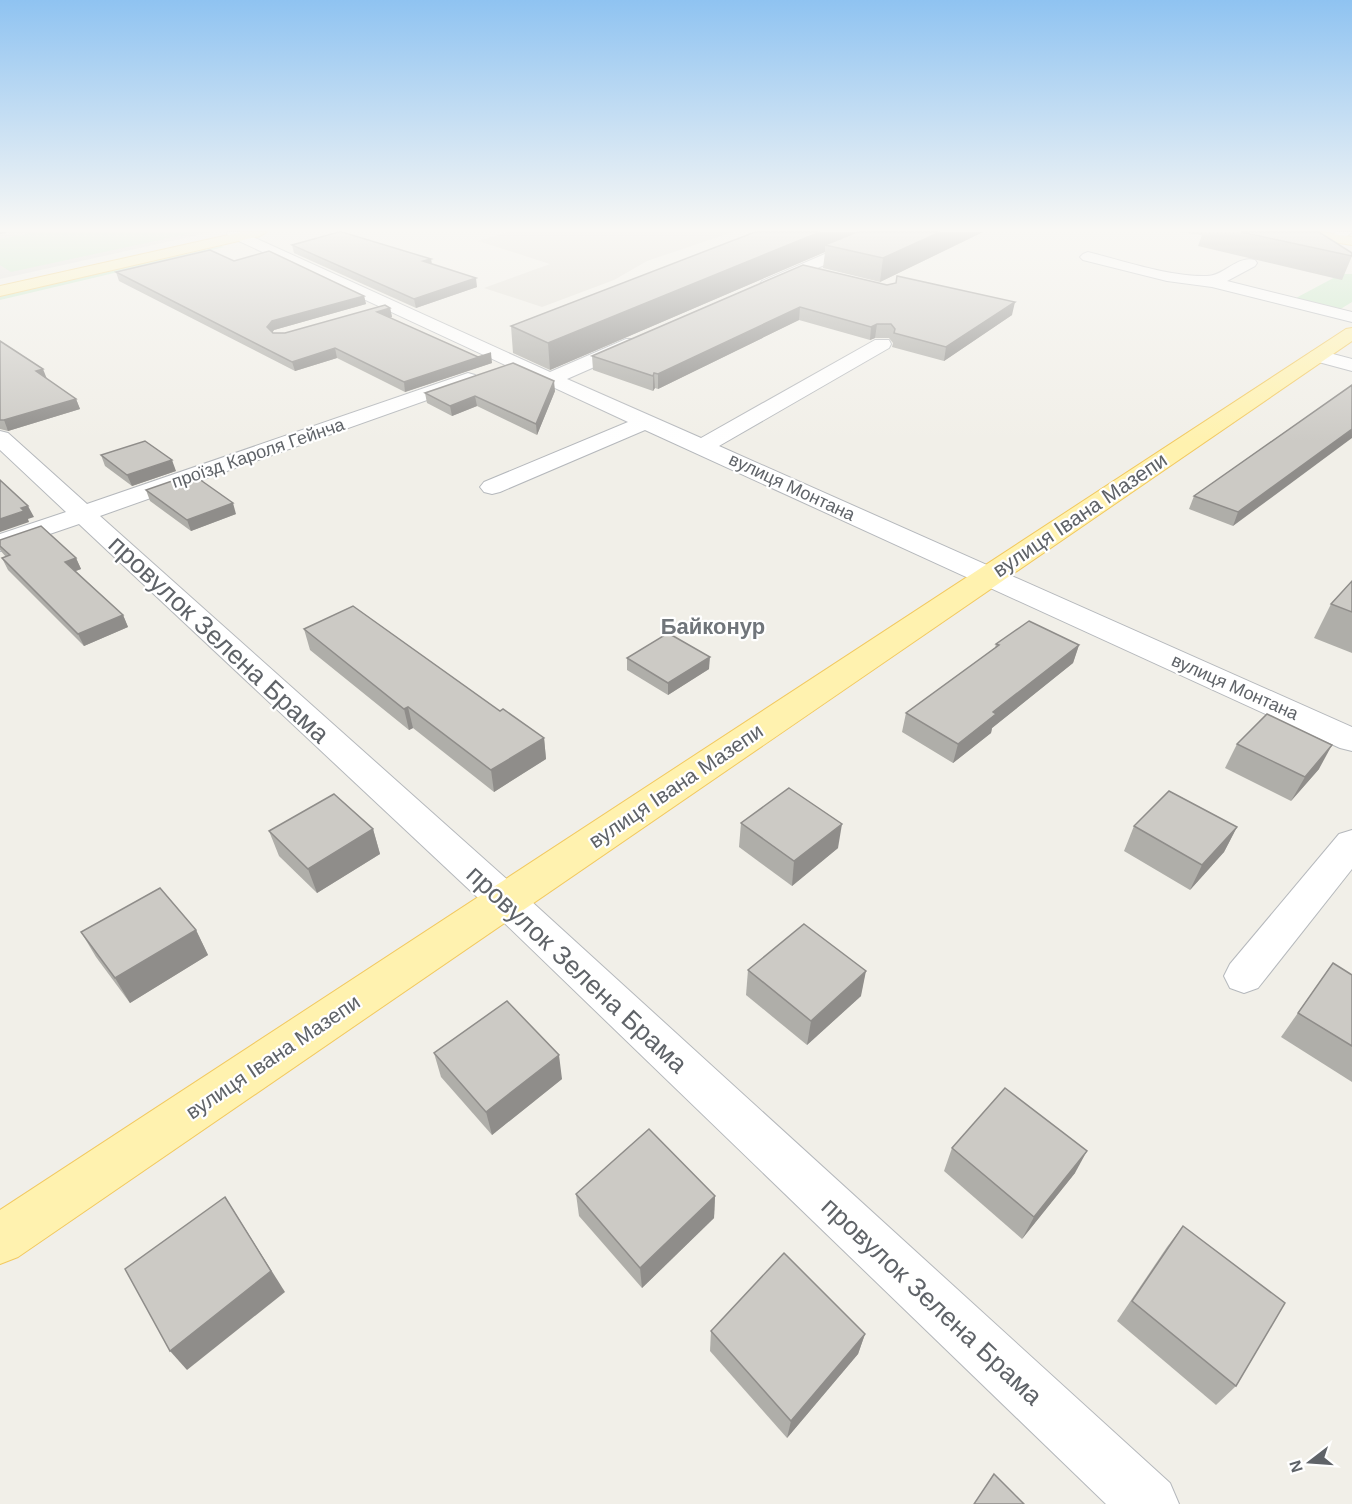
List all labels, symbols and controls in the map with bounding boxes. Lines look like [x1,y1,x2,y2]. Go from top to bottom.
street label: проїзд Кароля Гейнча [169,414,348,492]
street label: вулиця Івана Мазепи [988,448,1171,581]
street label: вулиця Монтана [726,449,859,525]
street label: провулок Зелена Брама [103,529,336,749]
district label: Байконур [661,614,765,639]
street label: вулиця Монтана [1169,650,1302,724]
street label: вулиця Івана Мазепи [584,719,767,852]
street label: провулок Зелена Брама [461,859,694,1079]
street label: вулиця Івана Мазепи [181,990,364,1123]
street label: провулок Зелена Брама [816,1191,1049,1411]
north arrow [1280,1432,1340,1492]
text: N [1286,1458,1306,1474]

